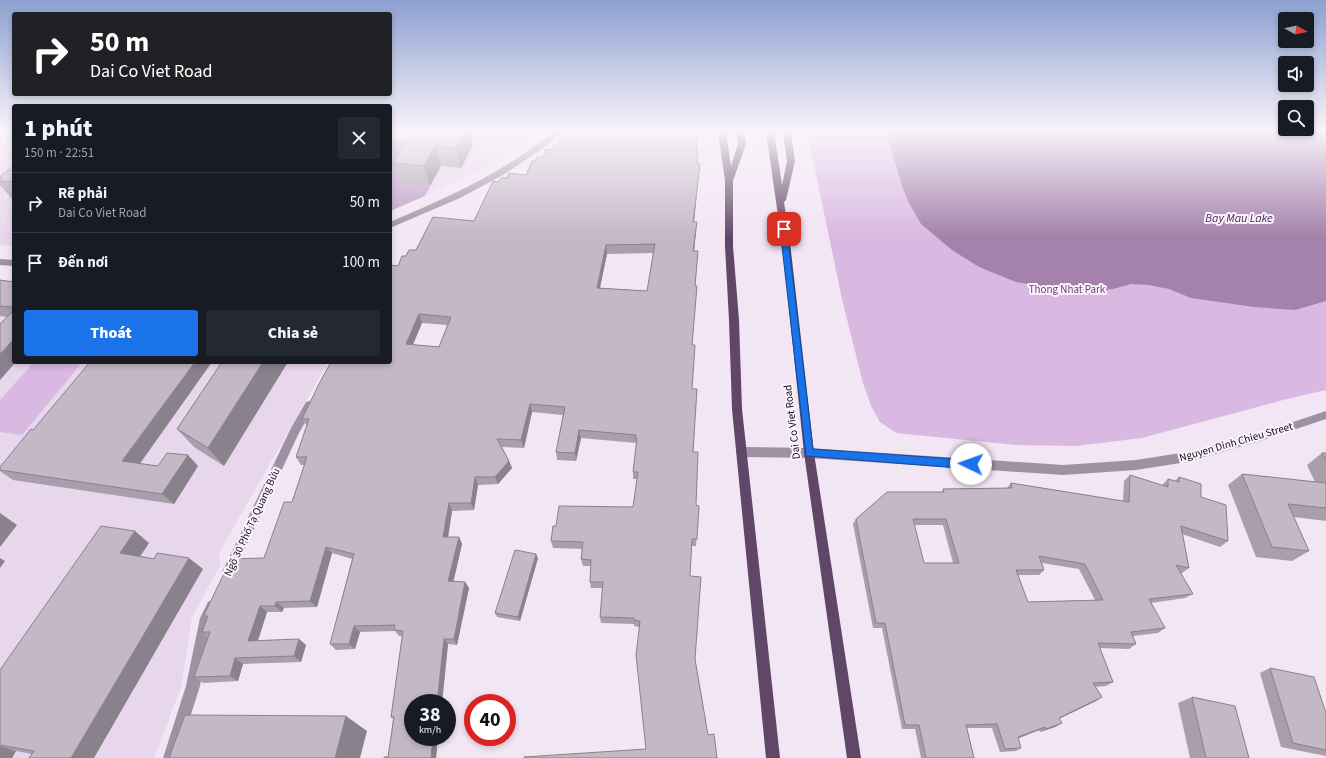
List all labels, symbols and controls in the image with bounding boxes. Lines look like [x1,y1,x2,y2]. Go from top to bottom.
north arrow [1278,12,1314,48]
map controls [1278,12,1314,136]
text: 50 m [90,22,149,62]
icon: right [24,28,76,80]
button: sound [1278,56,1314,92]
text: Dai Co Viet Road [90,59,213,84]
button: search [1278,100,1314,136]
text: 1 phút [24,111,92,146]
button: close [338,117,380,159]
text: 150 m · 22:51 [24,144,94,162]
text: Rẽ phải [58,183,107,204]
icon: right [24,192,46,214]
text: 50 m [350,192,380,213]
text: Dai Co Viet Road [58,204,147,222]
water label: Bay Mau Lake [1205,210,1273,227]
pin [767,212,801,246]
icon: arrive [773,218,795,240]
icon: arrive [24,252,46,274]
text: Đến nơi [58,252,108,273]
text: 100 m [342,252,380,273]
park label: Thong Nhat Park [1029,282,1106,297]
button: Thoát [24,310,198,356]
button: Chia sẻ [206,310,380,356]
street label: Dai Co Viet Road [780,384,804,460]
street label: Nguyen Dinh Chieu Street [1178,419,1295,465]
position arrow [950,443,992,485]
street label: Ngõ 30 Phố Tạ Quang Bửu [220,465,284,579]
speed limit sign: 40 [464,694,516,746]
text: 38 [419,701,441,729]
text: km/h [419,723,441,737]

